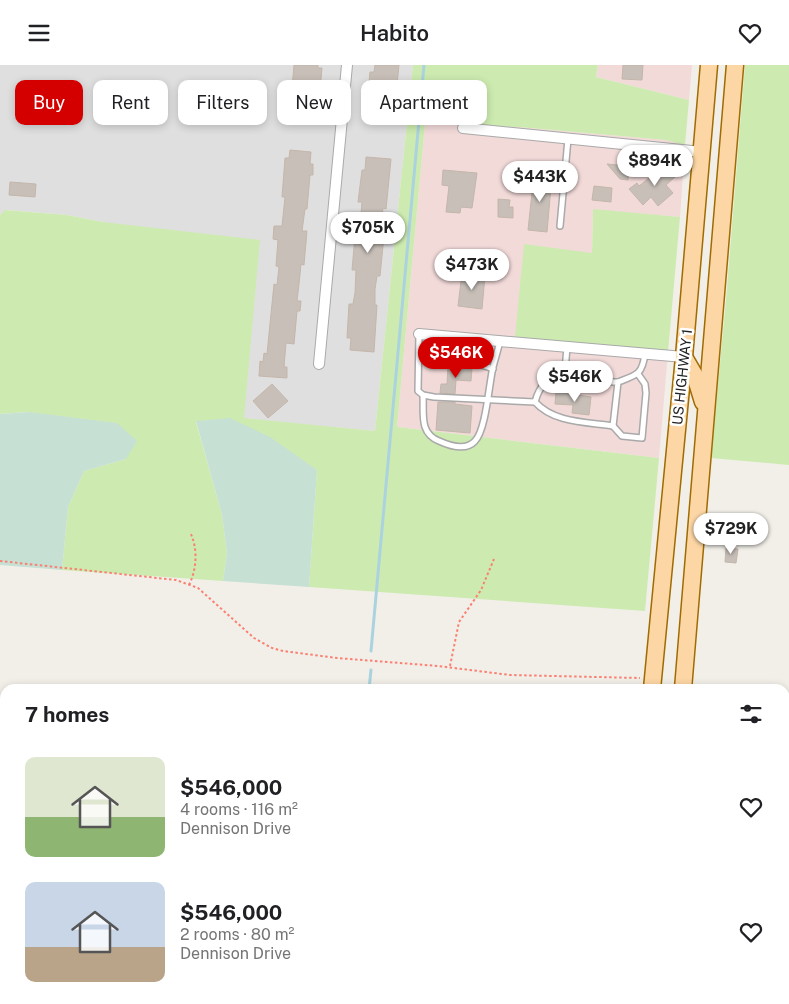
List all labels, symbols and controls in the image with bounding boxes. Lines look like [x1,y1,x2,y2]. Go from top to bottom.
icon: menu [25,19,53,47]
icon: heart [736,19,764,47]
text: Habito [360,20,429,46]
chip: Buy [15,80,83,125]
chip: Rent [93,80,168,125]
chip: Filters [178,80,267,125]
chip: New [277,80,351,125]
chip: Apartment [361,80,487,125]
pin: $894K [620,145,690,187]
text: $894K [628,151,682,170]
pin: $443K [505,161,575,203]
text: $443K [513,167,567,186]
pin: $705K [333,211,403,254]
text: $705K [341,218,395,237]
pin: $473K [437,249,507,291]
text: $473K [445,255,499,274]
street label: US HIGHWAY 1 [669,328,695,426]
pin: $546K [421,337,491,379]
text: $546K [429,343,483,362]
pin: $546K [540,361,610,403]
text: $546K [548,367,602,386]
pin: $729K [696,513,766,555]
text: $729K [704,519,758,538]
icon: filters [737,700,765,728]
text: 7 homes [25,702,109,727]
text: $546,000 [180,775,282,800]
icon: home [65,777,125,837]
icon: heart [737,793,765,821]
text: 4 rooms · 116 m² [180,800,298,819]
text: Dennison Drive [180,819,291,838]
text: $546,000 [180,900,282,925]
icon: home [65,902,125,962]
icon: heart [737,918,765,946]
text: 2 rooms · 80 m² [180,925,294,944]
text: Dennison Drive [180,944,291,963]

